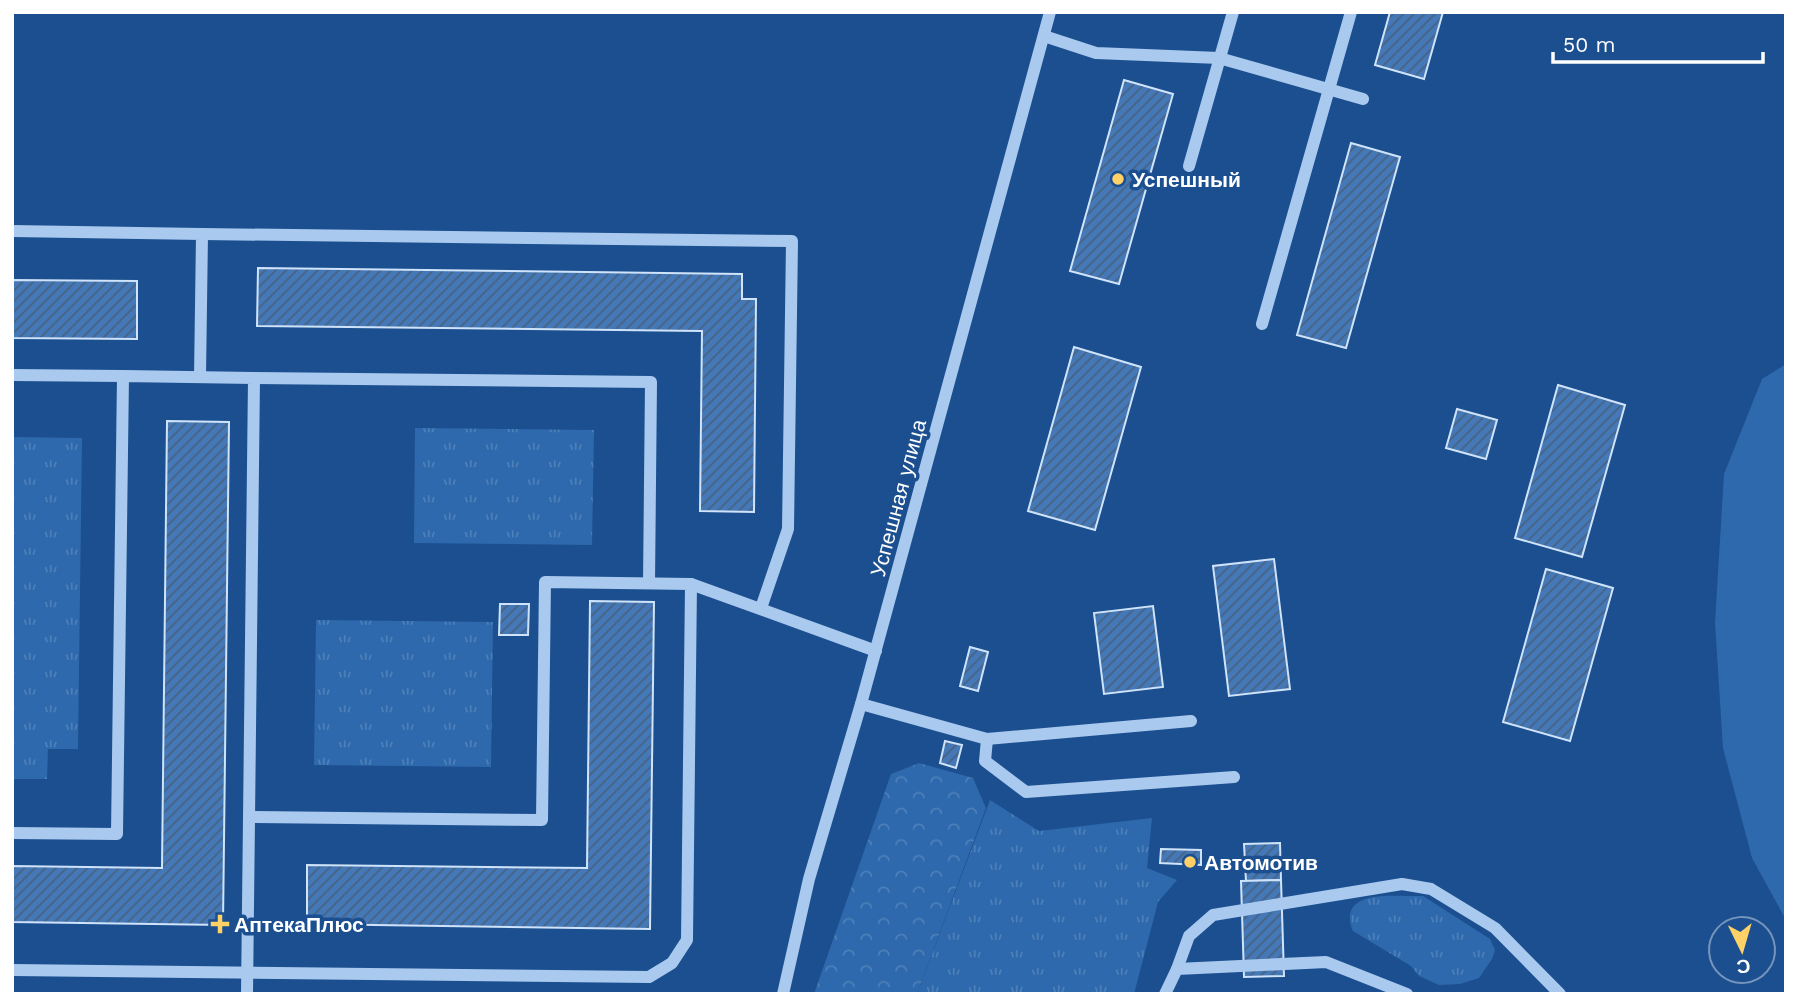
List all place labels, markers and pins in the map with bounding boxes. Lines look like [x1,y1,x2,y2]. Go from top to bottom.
place label: Успешный [1132,167,1241,192]
marker: Успешный [1110,171,1126,187]
place label: Автомотив [1204,850,1318,875]
marker: Автомотив [1182,854,1198,870]
place label: АптекаПлюс [234,912,364,937]
marker: АптекаПлюс [212,916,228,932]

